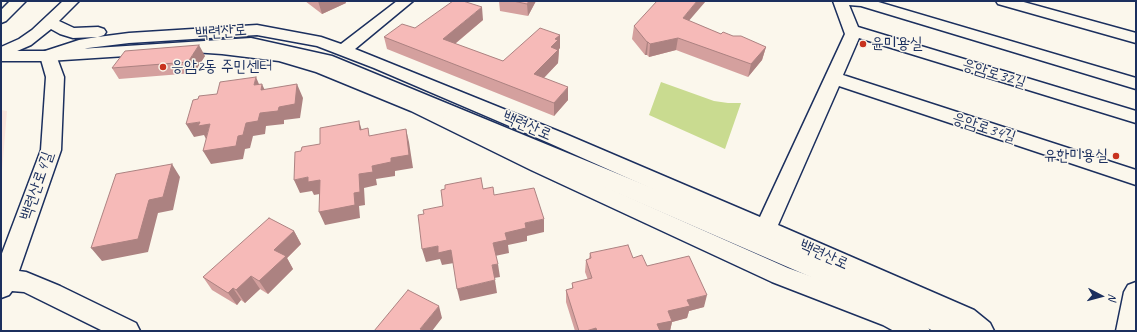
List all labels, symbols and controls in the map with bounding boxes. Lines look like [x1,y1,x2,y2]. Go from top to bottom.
street label: 백련산로 [195,21,247,43]
place label: 윤미용실 [871,34,922,54]
marker: 윤미용실 [858,39,868,49]
street label: 응암로32길 [960,55,1028,93]
place label: 응암2동 주민센터 [171,57,272,77]
marker: 응암2동 주민센터 [158,62,168,72]
street label: 백련산로 [500,107,554,145]
street label: 응암로34길 [950,109,1018,147]
place label: 유한미용실 [1044,146,1108,166]
street label: 백련산로4길 [16,149,58,223]
marker: 유한미용실 [1111,151,1121,161]
street label: 백련산로 [797,236,851,274]
north arrow [1081,276,1121,316]
text: N [1106,293,1120,301]

